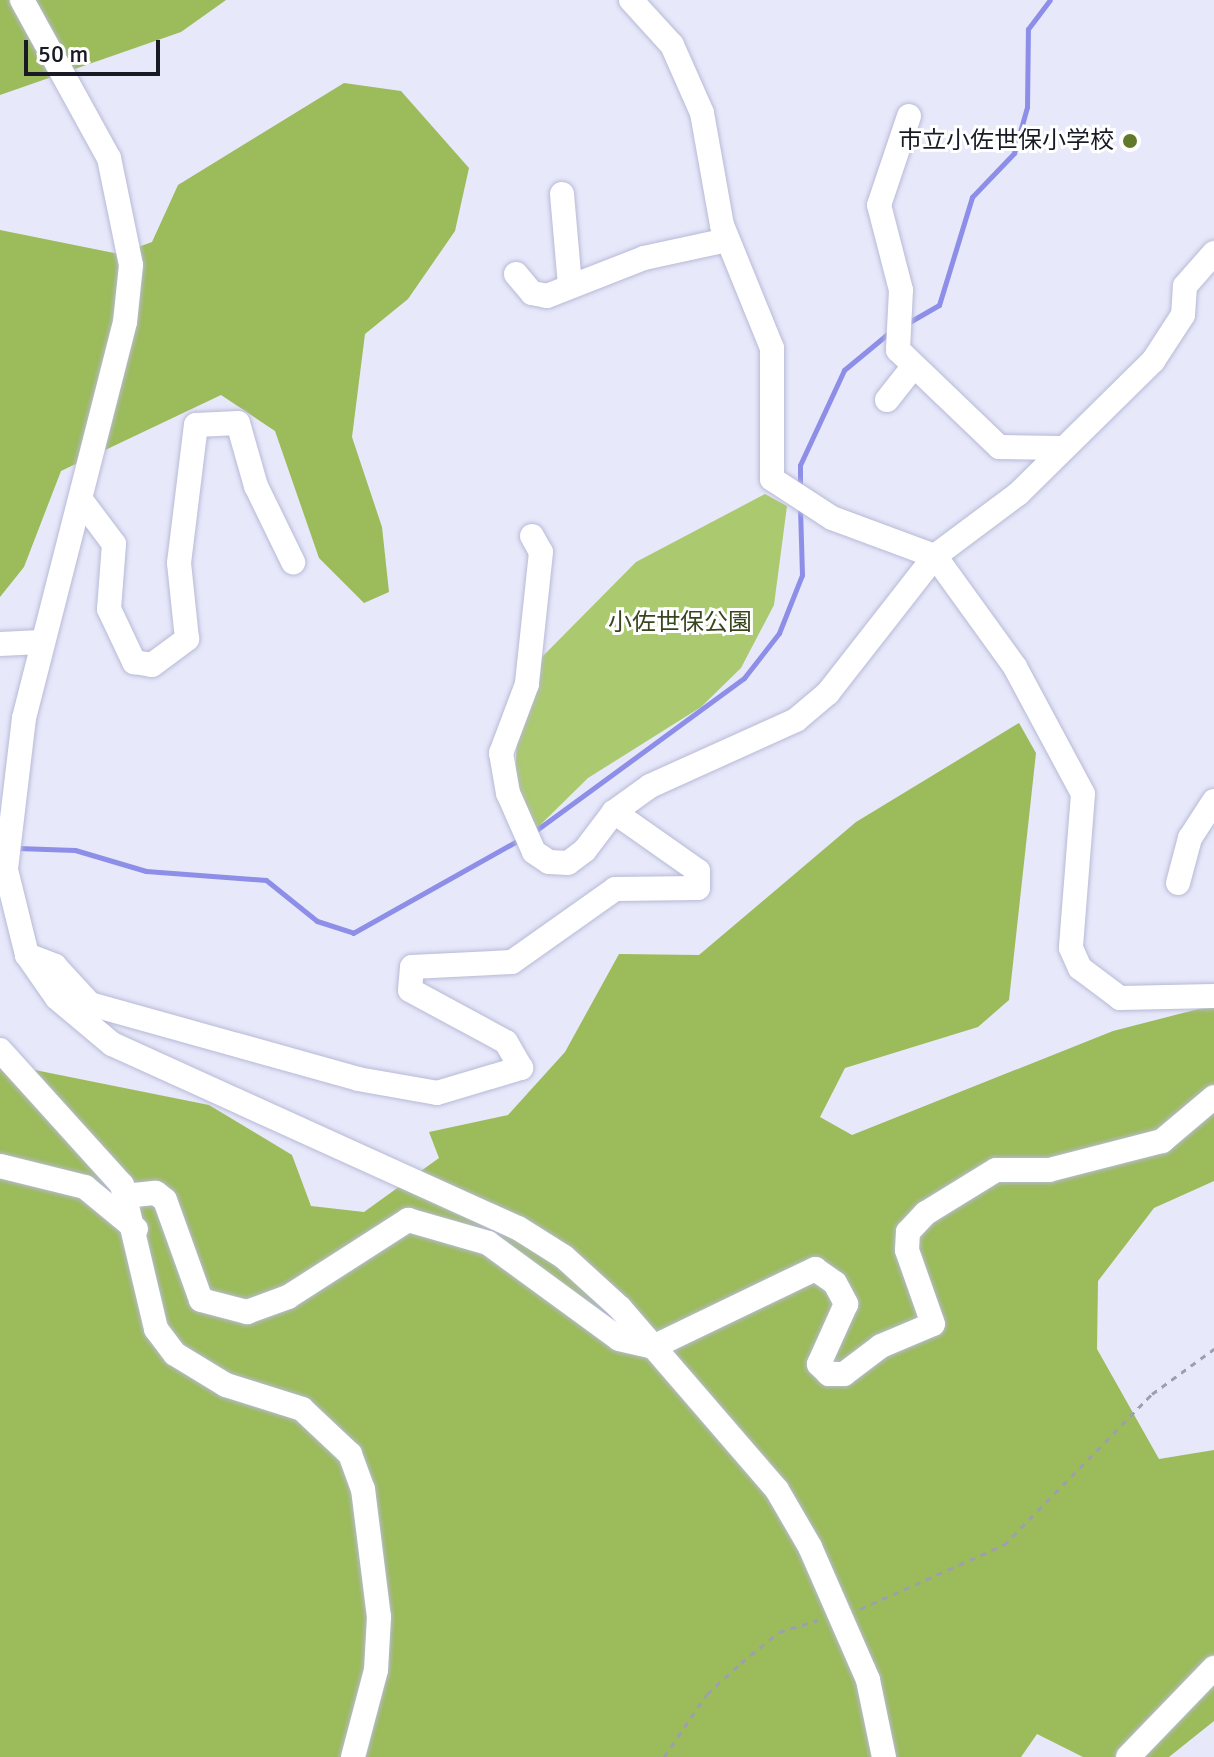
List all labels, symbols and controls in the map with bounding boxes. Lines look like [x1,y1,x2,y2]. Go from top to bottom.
scale bar [28,24,164,74]
text: 50 m [38,39,88,69]
place label: 市立小佐世保小学校 [898,127,1114,155]
marker: 市立小佐世保小学校 [1121,132,1139,150]
park label: 小佐世保公園 [608,609,752,637]

